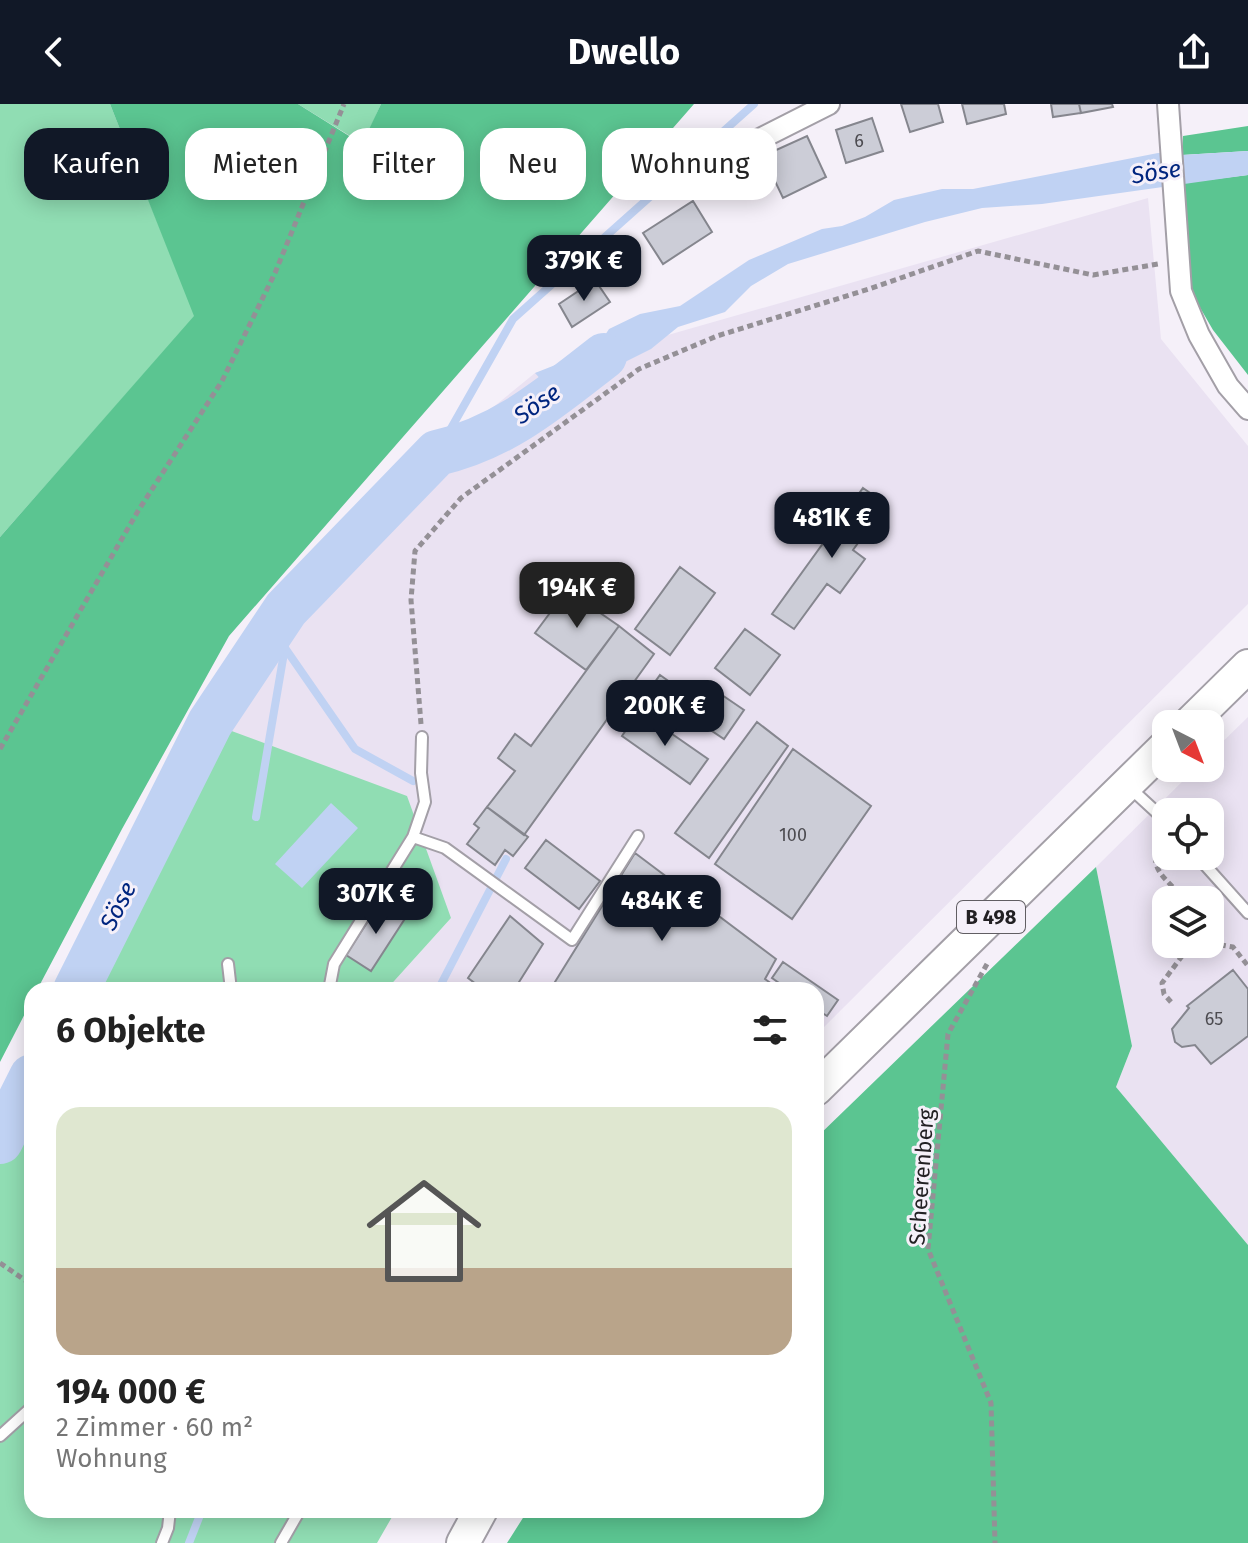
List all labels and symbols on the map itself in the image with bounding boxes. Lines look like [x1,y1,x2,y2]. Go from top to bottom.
house number: 6 [854,130,864,152]
water label: Söse [1128,154,1183,190]
pin: 379K € [519,235,649,303]
water label: Söse [508,378,566,430]
pin: 481K € [767,492,897,560]
pin: 194K € [512,562,642,630]
pin: 200K € [600,680,730,748]
north arrow [1152,710,1224,782]
house number: 100 [779,824,807,846]
pin: 307K € [311,868,441,936]
pin: 484K € [597,875,727,943]
water label: Söse [94,877,142,936]
road number: B 498 [957,901,1025,933]
house number: 65 [1205,1008,1223,1030]
street label: Scheerenberg [903,1107,940,1246]

